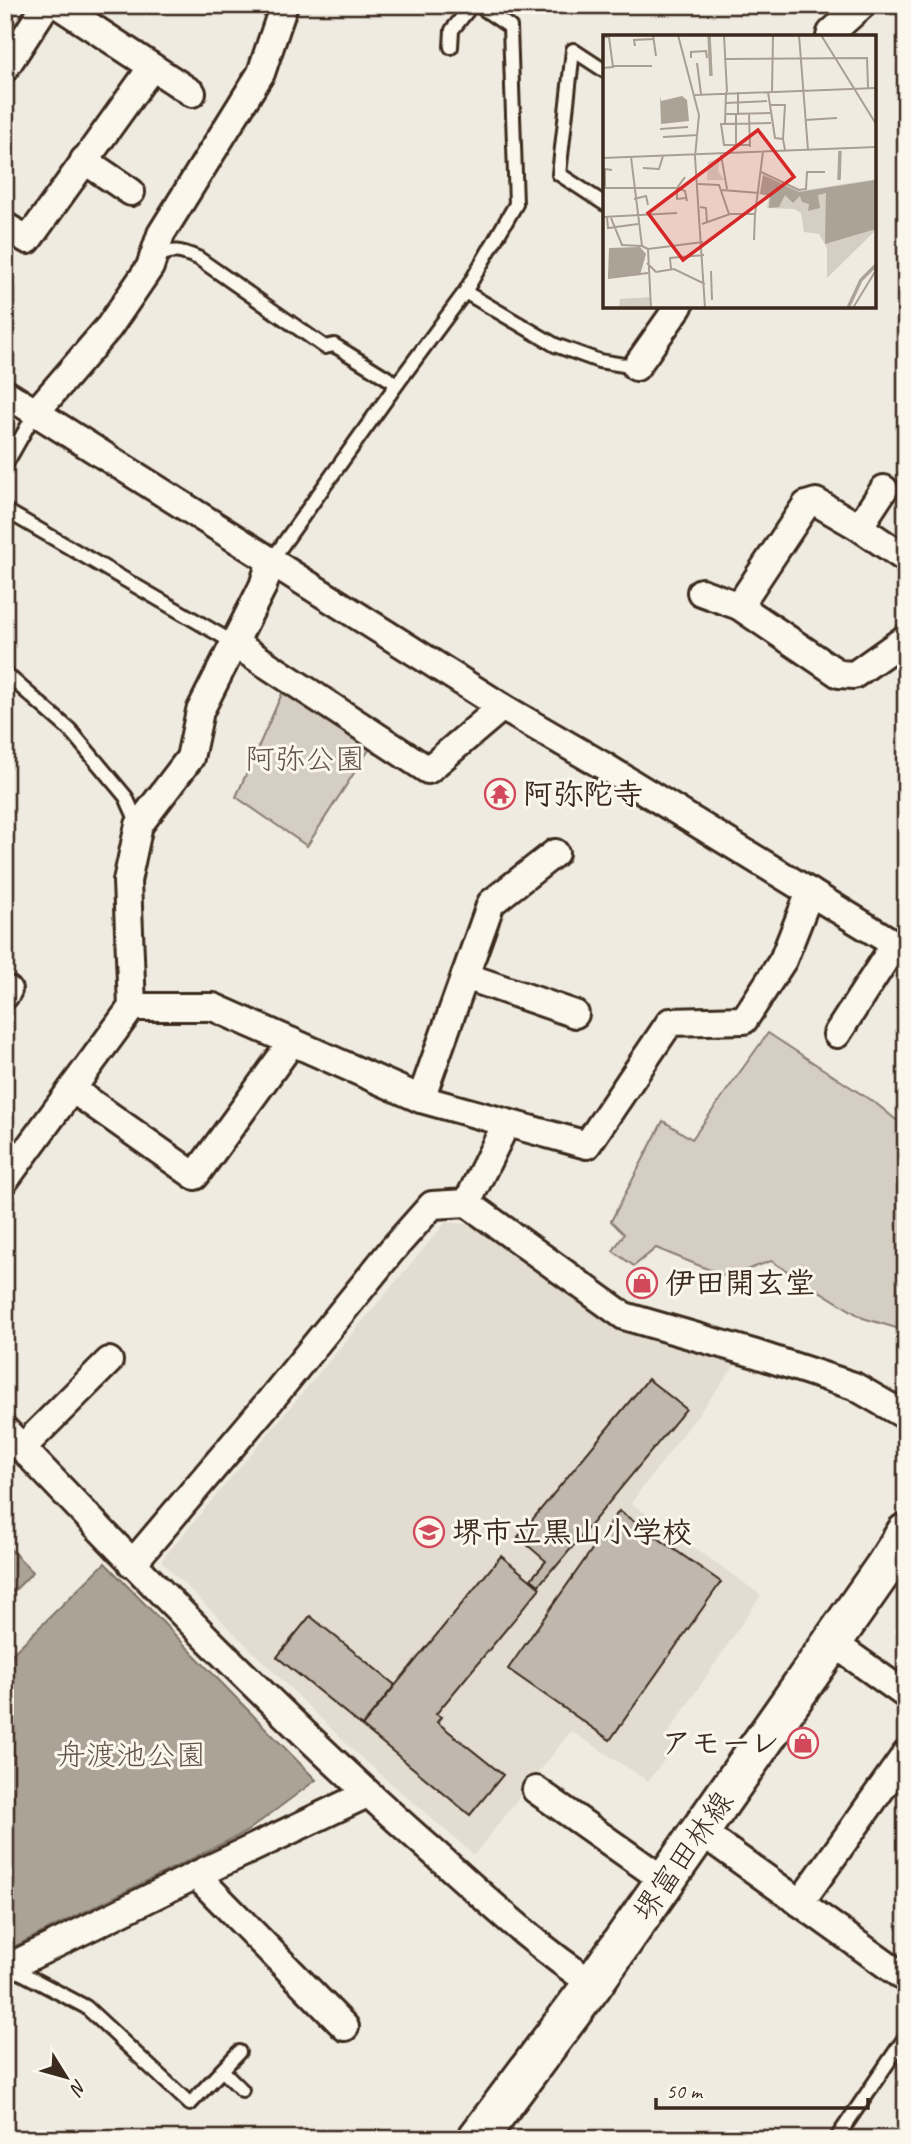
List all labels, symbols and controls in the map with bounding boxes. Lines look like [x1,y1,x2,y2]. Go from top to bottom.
inset map [603,35,876,308]
park label: 阿弥公園 [245,740,365,778]
place label: 阿弥陀寺 [523,775,643,813]
temple icon: 阿弥陀寺 [483,777,517,811]
place label: 伊田開玄堂 [665,1264,815,1302]
shop icon: 伊田開玄堂 [625,1266,659,1300]
place label: 堺市立黒山小学校 [452,1513,692,1551]
school or university icon: 堺市立黒山小学校 [412,1515,446,1549]
place label: アモーレ [661,1724,780,1762]
shop icon: アモーレ [786,1726,820,1760]
park label: 舟渡池公園 [56,1736,206,1774]
street label: 堺富田林線 [624,1784,742,1928]
north arrow [32,2042,102,2112]
scale bar [656,2067,867,2111]
text: N [64,2075,92,2101]
text: 50 m [666,2078,704,2104]

